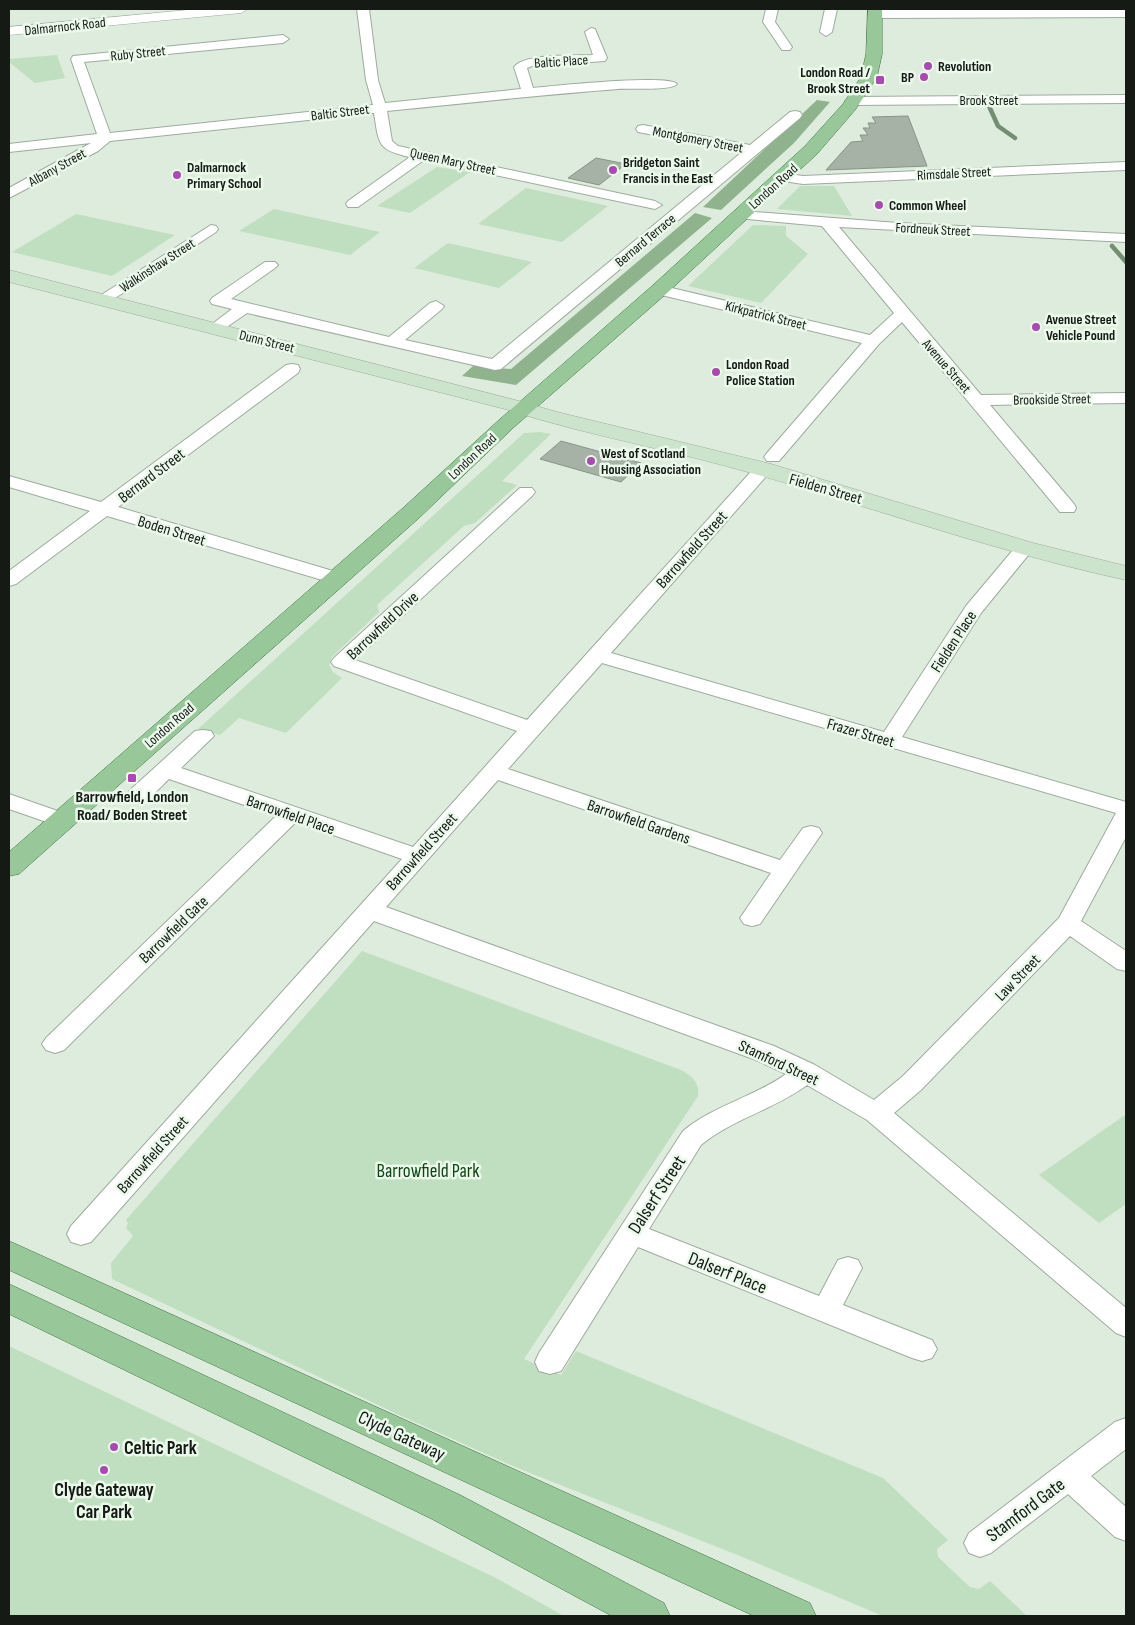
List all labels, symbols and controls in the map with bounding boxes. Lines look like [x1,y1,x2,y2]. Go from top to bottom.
street label: Dalmarnock Road [24,14,107,39]
street label: Ruby Street [110,42,166,65]
street label: Baltic Place [533,51,589,72]
place label: Revolution [938,58,991,75]
marker: Revolution [922,60,934,72]
place label: London Road / Brook Street [800,64,870,97]
place label: BP [901,69,914,86]
marker: BP [918,71,930,83]
marker: London Road / Brook Street [874,74,886,86]
street label: Brook Street [960,92,1018,109]
street label: Baltic Street [310,100,370,124]
street label: Montgomery Street [651,122,745,157]
street label: Queen Mary Street [408,144,497,179]
street label: Albany Street [25,145,89,191]
place label: Bridgeton Saint Francis in the East [623,154,713,187]
place label: Dalmarnock Primary School [187,159,262,192]
street label: London Road [745,160,801,213]
street label: Rimsdale Street [916,163,992,184]
marker: Bridgeton Saint Francis in the East [607,164,619,176]
marker: Dalmarnock Primary School [171,169,183,181]
place label: Common Wheel [889,197,966,214]
marker: Common Wheel [873,199,885,211]
street label: Bernard Terrace [612,210,679,271]
street label: Fordneuk Street [895,219,971,240]
street label: Walkinshaw Street [116,235,198,296]
street label: Kirkpatrick Street [723,297,808,334]
place label: Avenue Street Vehicle Pound [1045,311,1117,344]
marker: Avenue Street Vehicle Pound [1030,321,1042,333]
street label: Dunn Street [237,326,296,357]
street label: Avenue Street [918,335,975,397]
place label: London Road Police Station [726,356,795,389]
marker: London Road Police Station [710,366,722,378]
street label: Brookside Street [1013,390,1091,409]
street label: London Road [445,430,500,483]
street label: Bernard Street [115,445,189,507]
place label: West of Scotland Housing Association [601,445,701,478]
marker: West of Scotland Housing Association [585,455,597,467]
street label: Fielden Street [787,470,864,509]
street label: Barrowfield Street [653,507,732,592]
street label: Boden Street [135,512,208,551]
street label: Barrowfield Drive [343,588,423,664]
street label: Fielden Place [927,607,981,676]
street label: London Road [141,699,198,751]
street label: Frazer Street [825,715,897,752]
marker: Barrowfield, London Road/ Boden Street [126,772,138,784]
place label: Barrowfield, London Road/ Boden Street [76,788,188,825]
street label: Barrowfield Place [244,791,337,839]
street label: Barrowfield Gardens [585,796,693,849]
street label: Barrowfield Street [383,809,462,894]
street label: Barrowfield Gate [136,892,213,968]
street label: Law Street [991,951,1045,1005]
street label: Stamford Street [735,1037,822,1090]
street label: Barrowfield Street [114,1112,193,1197]
street label: Dalserf Street [623,1151,691,1238]
park label: Barrowfield Park [376,1160,480,1183]
street label: Dalserf Place [685,1247,770,1300]
street label: Clyde Gateway [354,1406,449,1467]
place label: Celtic Park [124,1437,197,1460]
marker: Celtic Park [108,1441,120,1453]
marker: Clyde Gateway Car Park [98,1464,110,1476]
street label: Stamford Gate [982,1473,1070,1547]
place label: Clyde Gateway Car Park [54,1479,154,1524]

